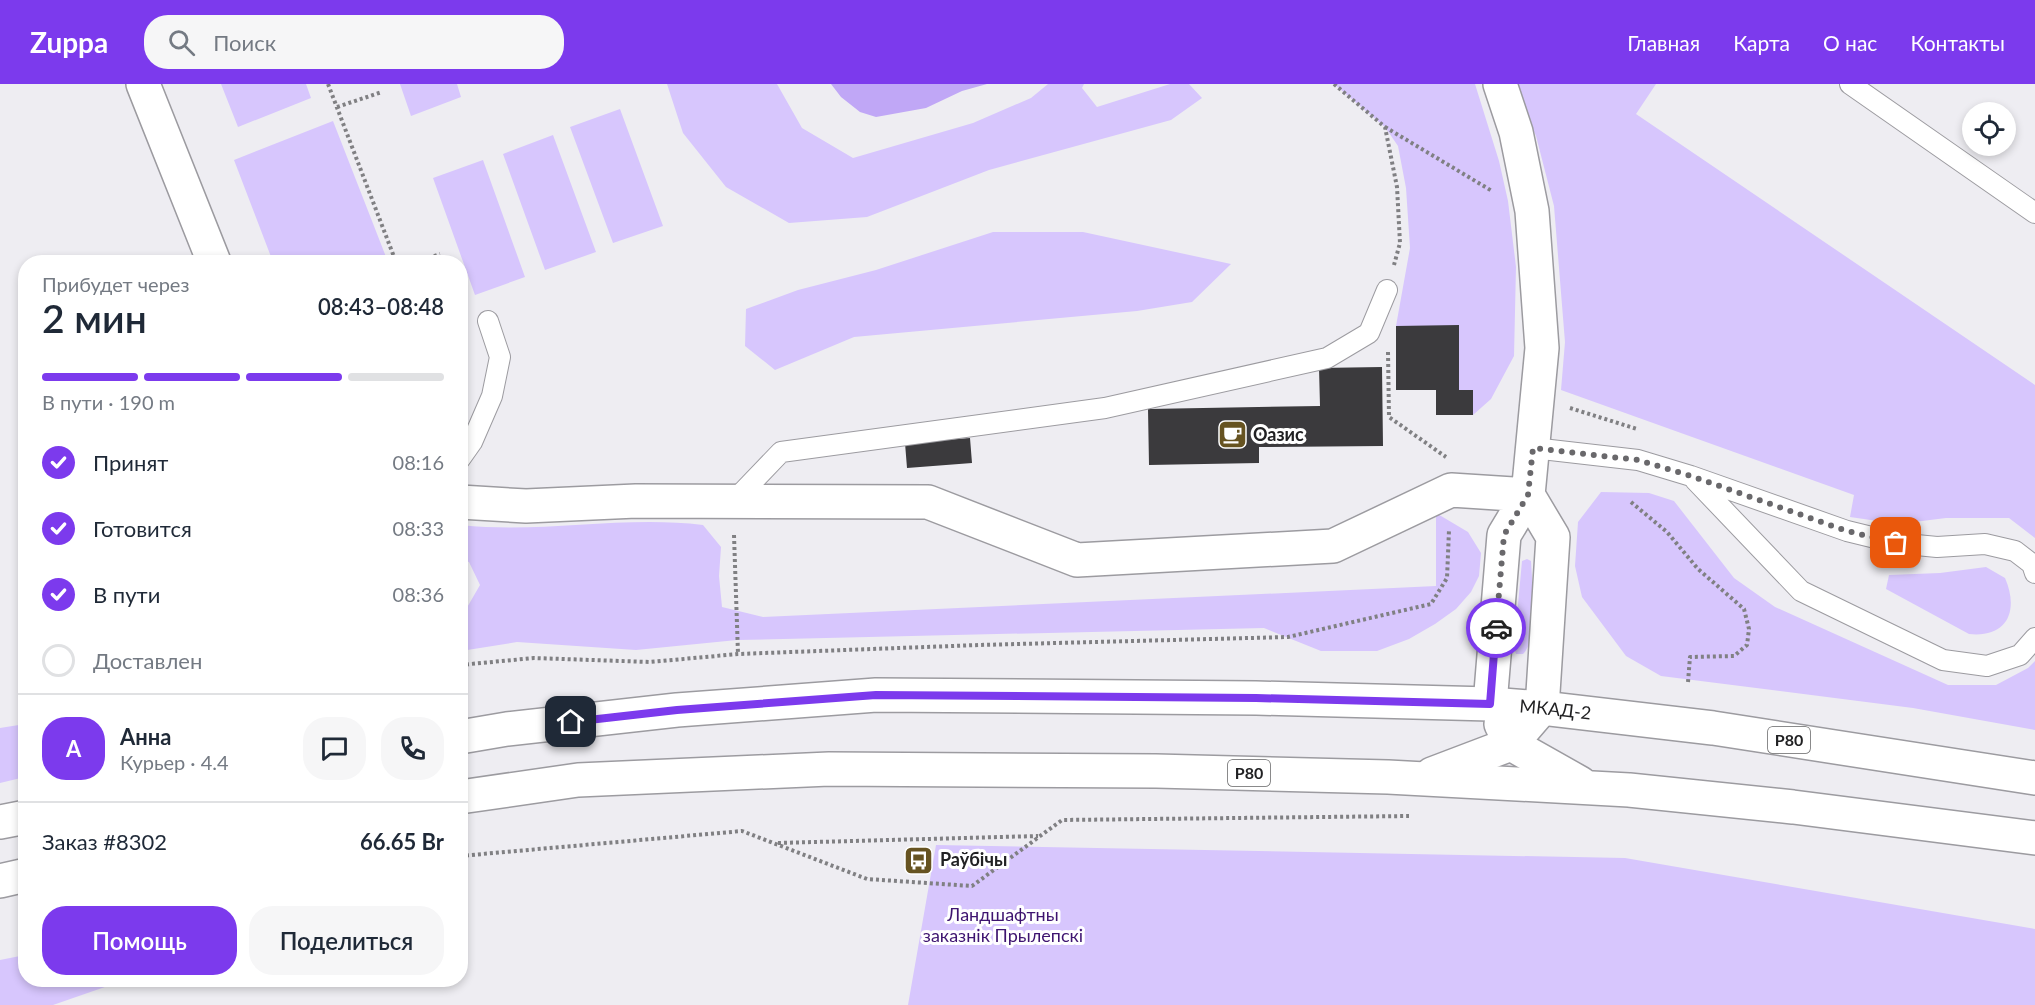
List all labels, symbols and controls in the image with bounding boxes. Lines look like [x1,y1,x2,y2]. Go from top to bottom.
search box [144,15,564,69]
text: Zuppa [30,25,108,59]
icon: search [165,26,198,59]
text: Поиск [213,29,276,56]
text: Главная [1627,30,1700,55]
text: Карта [1733,30,1790,55]
text: О нас [1823,30,1877,55]
text: Контакты [1910,30,2005,55]
map controls [1962,102,2016,156]
button: locate [1962,102,2016,156]
text: Прибудет через [42,272,189,296]
text: 08:43–08:48 [318,293,444,320]
text: 2 мин [42,295,147,341]
text: В пути · 190 m [42,390,175,414]
cafe icon: Оазис [1216,419,1248,451]
place label: Оазис [1253,423,1304,445]
icon: check [42,446,75,479]
text: Принят [93,449,168,476]
text: 08:16 [393,450,444,474]
icon: check [42,512,75,545]
text: Готовится [93,515,192,542]
text: 08:33 [393,516,444,540]
pin [1870,517,1921,568]
icon: bag [1879,526,1912,559]
icon: check [42,578,75,611]
text: В пути [93,581,160,608]
text: 08:36 [393,582,444,606]
courier [1466,598,1526,658]
icon: car [1480,612,1513,645]
text: Доставлен [93,647,202,674]
street label: МКАД-2 [1519,694,1593,724]
pin [545,696,596,747]
icon: home [554,705,587,738]
button: chat [303,717,366,780]
button: phone [381,717,444,780]
text: Анна [120,723,171,750]
road number: Р80 [1768,727,1810,753]
text: А [66,735,81,762]
text: Курьер · 4.4 [120,750,229,774]
road number: Р80 [1228,760,1270,786]
text: Заказ #8302 [42,828,167,855]
text: 66.65 Br [360,828,444,855]
bus stop icon: Раўбічы [903,844,935,876]
place label: Раўбічы [940,848,1007,870]
park label: Ландшафтны заказнік Прылепскі [923,903,1083,946]
button: Помощь [42,906,237,975]
button: Поделиться [249,906,444,975]

